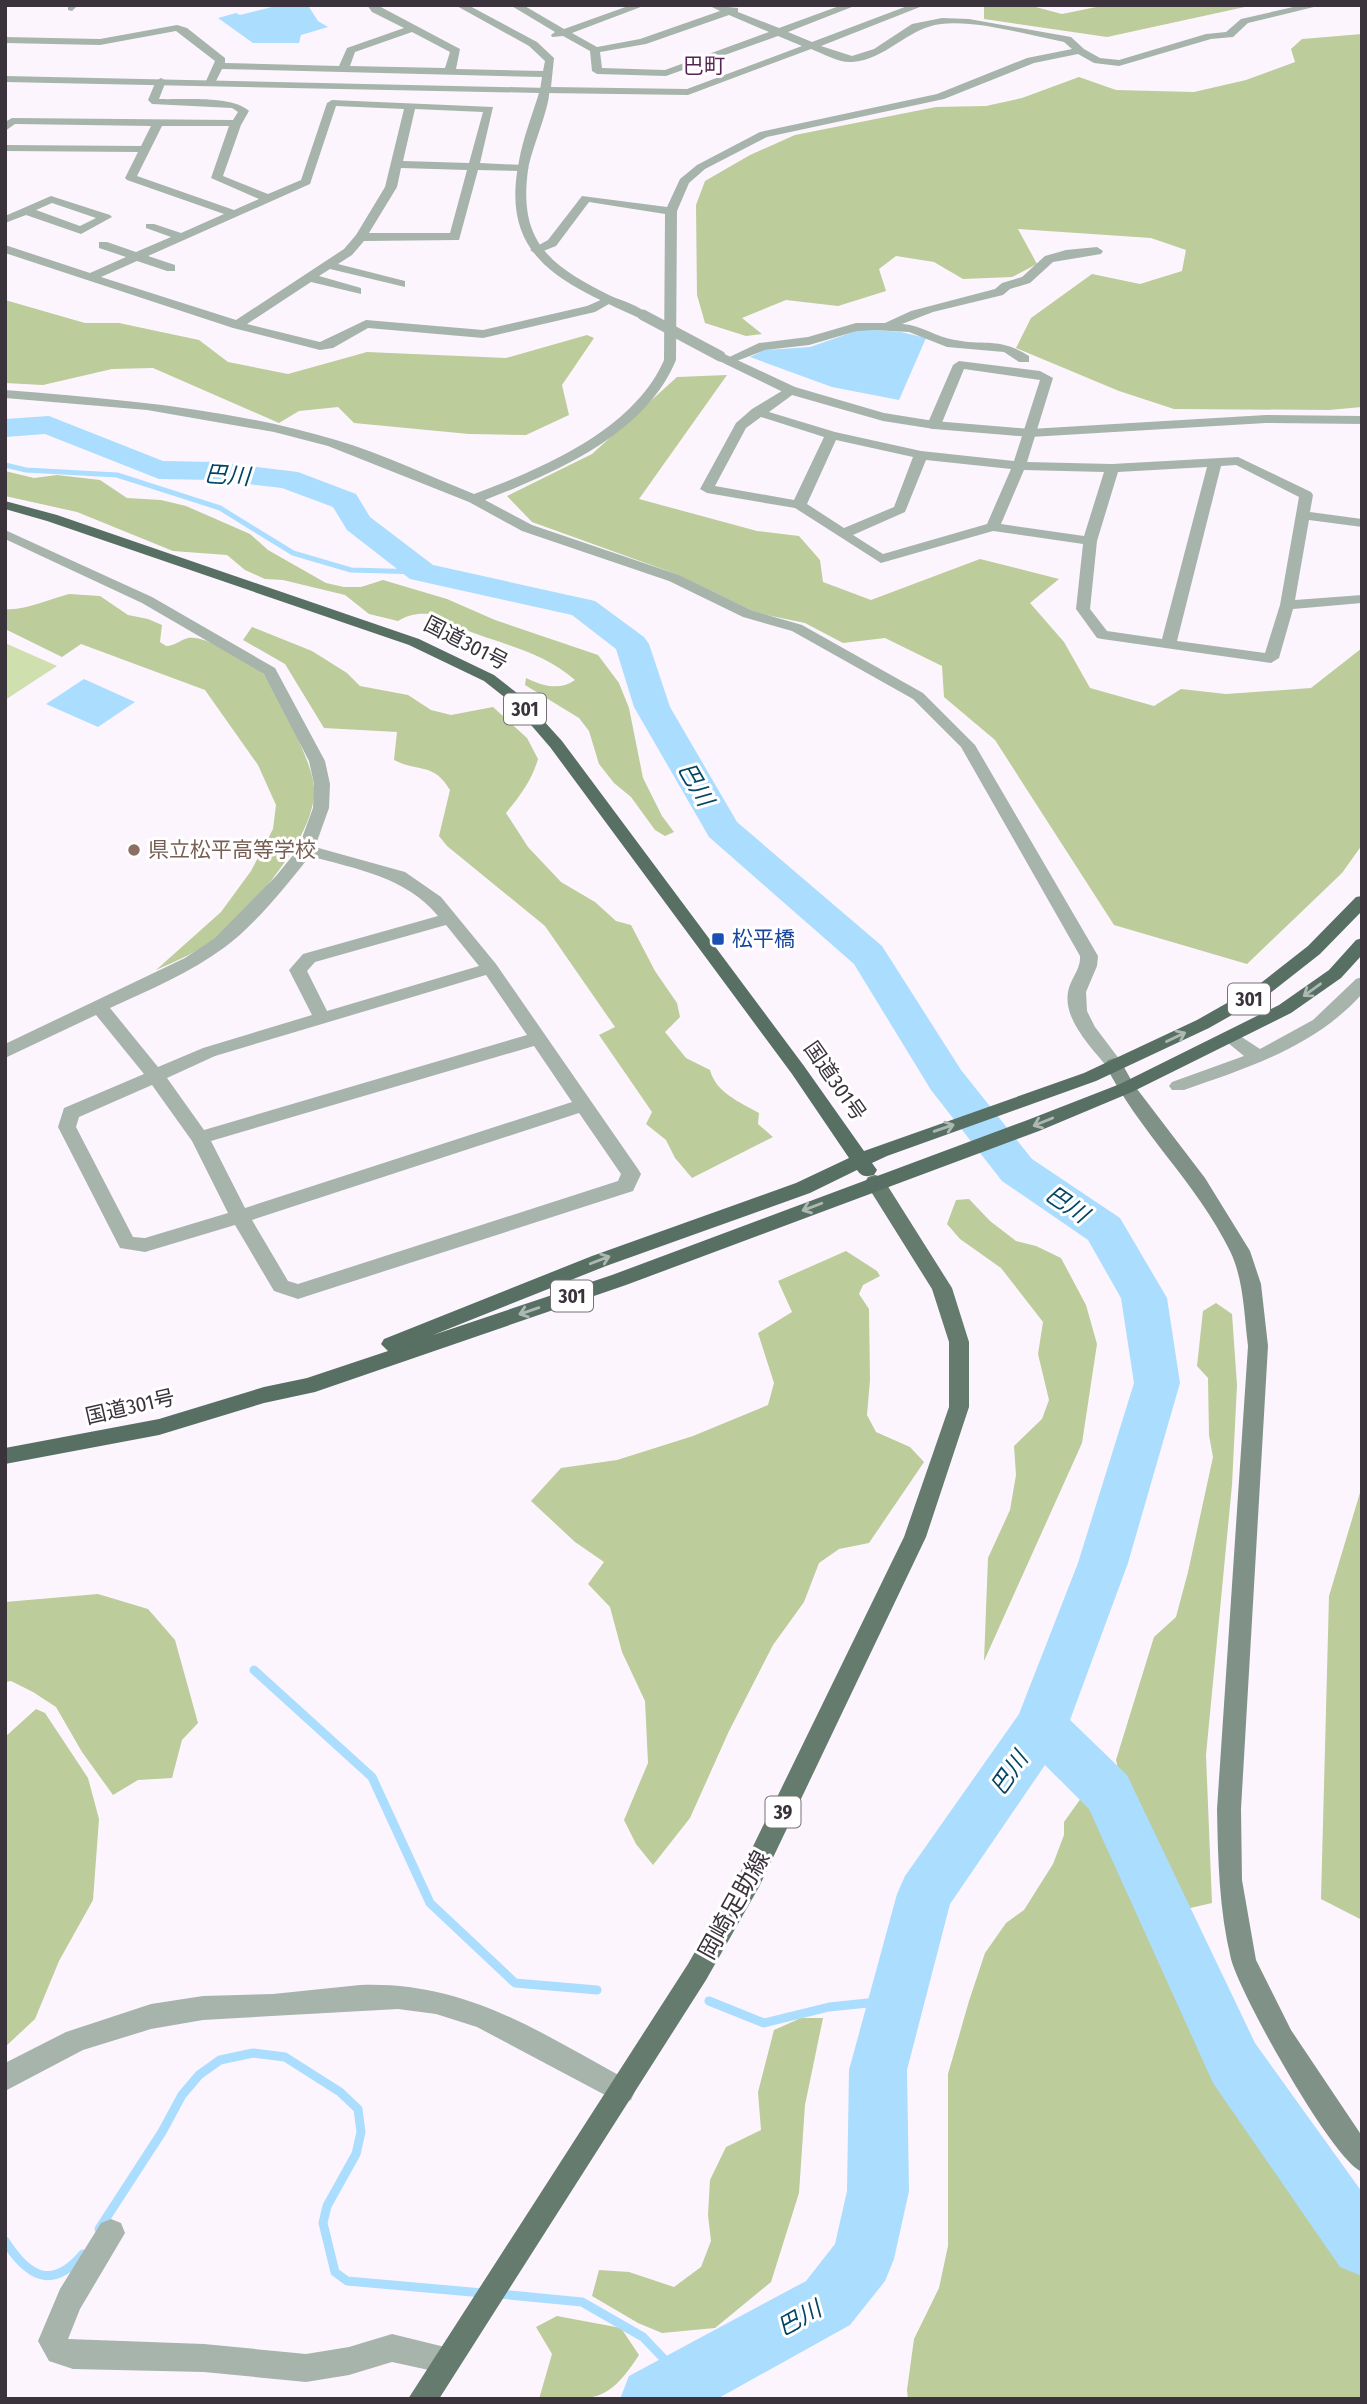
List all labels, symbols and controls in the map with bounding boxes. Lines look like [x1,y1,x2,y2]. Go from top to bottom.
district label: 巴町 [683,53,725,79]
water label: 巴川 [203,459,254,491]
street label: 国道301号 [420,611,512,675]
road number: 301 [504,694,546,724]
water label: 巴川 [672,757,721,814]
place label: 県立松平高等学校 [148,837,316,863]
marker: 県立松平高等学校 [126,842,142,858]
place label: 松平橋 [732,926,795,952]
marker: 松平橋 [710,931,726,947]
one-way arrow [1303,983,1322,997]
road number: 301 [1228,984,1270,1015]
one-way arrow [1165,1030,1186,1043]
street label: 国道301号 [798,1036,872,1126]
one-way arrow [1032,1116,1054,1129]
one-way arrow [933,1121,955,1134]
water label: 巴川 [1040,1180,1096,1230]
one-way arrow [801,1201,823,1214]
one-way arrow [588,1253,610,1266]
road number: 301 [551,1280,593,1312]
one-way arrow [519,1305,541,1318]
street label: 国道301号 [83,1384,177,1430]
water label: 巴川 [984,1744,1035,1800]
road number: 39 [766,1796,800,1828]
street label: 岡崎足助線 [693,1846,775,1964]
water label: 巴川 [772,2293,829,2341]

